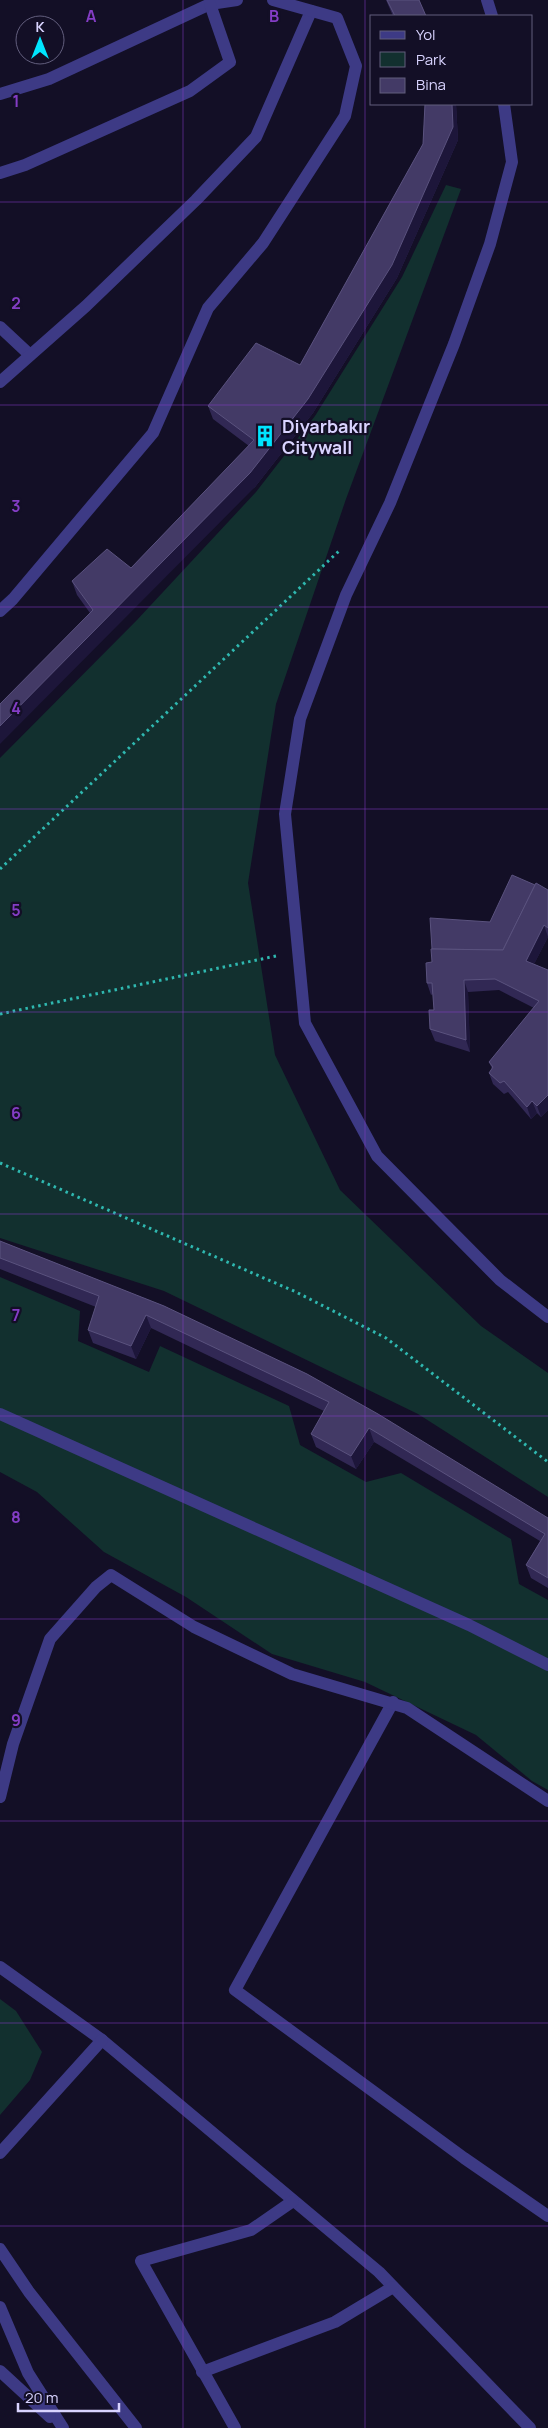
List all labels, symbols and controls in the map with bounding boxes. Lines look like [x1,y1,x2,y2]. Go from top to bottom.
text: A [86,5,97,27]
text: B [269,5,279,27]
north arrow [15,15,65,65]
legend [370,15,533,105]
text: K [35,17,45,36]
text: Yol [416,24,436,45]
text: Park [416,49,446,70]
text: Bina [416,74,446,95]
text: 1 [12,90,20,112]
text: 2 [11,292,21,314]
place label: Diyarbakır Citywall [282,414,370,459]
building icon: Diyarbakır Citywall [252,423,278,449]
text: 3 [11,495,21,517]
text: 4 [11,697,21,719]
text: 5 [11,899,21,921]
text: 6 [11,1102,21,1124]
text: 7 [12,1304,20,1326]
text: 8 [11,1506,21,1528]
text: 9 [11,1709,21,1731]
scale bar [18,2380,119,2412]
text: 20 m [25,2387,58,2408]

